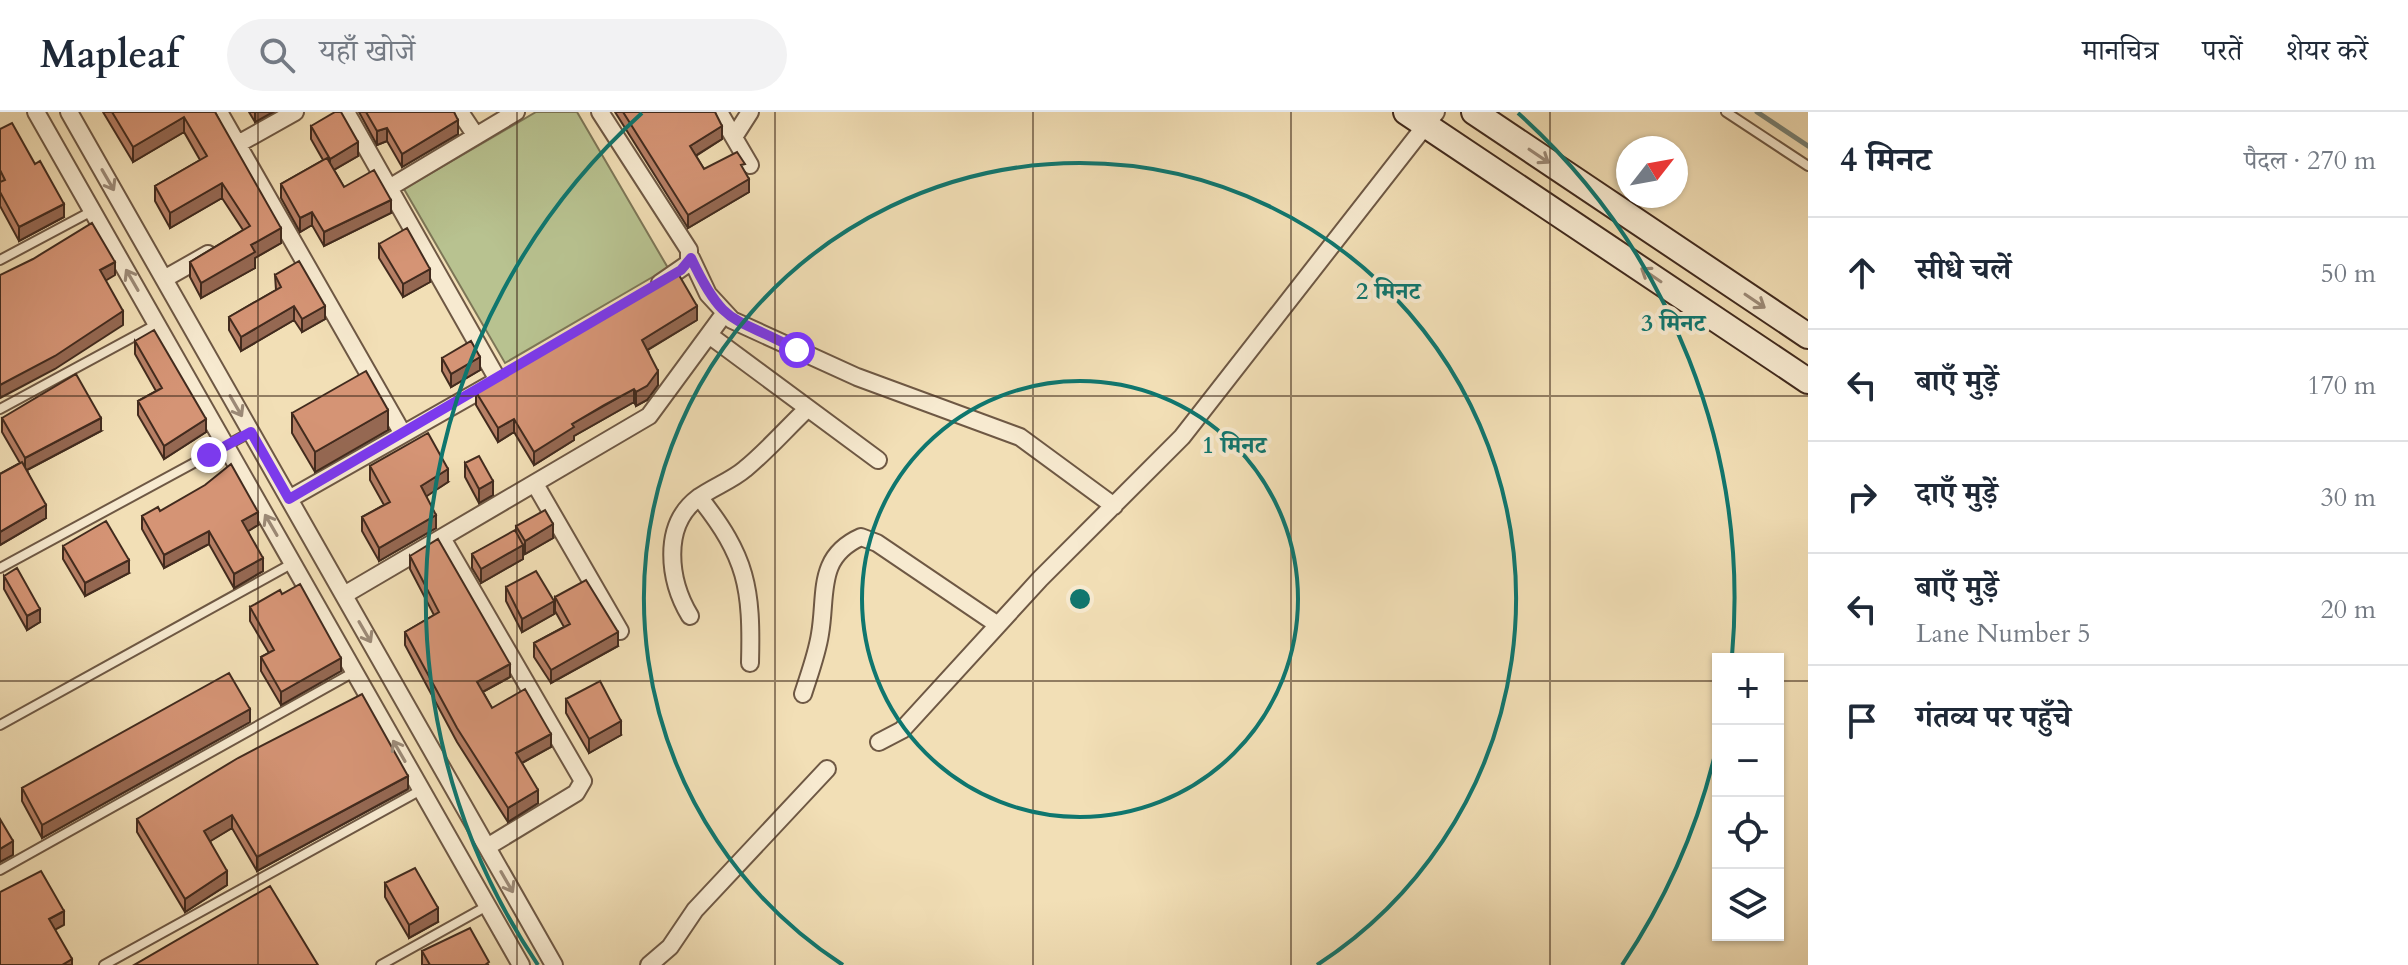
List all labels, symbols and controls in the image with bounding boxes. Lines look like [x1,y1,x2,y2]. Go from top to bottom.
search box [227,19,787,91]
text: Mapleaf [40,29,179,81]
text: यहाँ खोजें [319,31,415,72]
text: मानचित्र [2082,32,2158,70]
text: परतें [2202,32,2242,70]
text: शेयर करें [2286,32,2368,70]
icon: search [255,33,299,77]
north arrow [1616,136,1688,208]
text: 4 मिनट [1840,137,1931,183]
text: पैदल · 270 m [2244,143,2376,178]
one-way arrow [1527,148,1549,164]
one-way arrow [100,168,116,191]
text: सीधे चलें [1916,249,2011,290]
icon: ahead [1840,251,1884,295]
text: 50 m [2320,256,2376,291]
one-way arrow [1640,267,1662,283]
one-way arrow [124,269,139,293]
text: 2 मिनट [1356,275,1422,308]
one-way arrow [1743,293,1765,309]
text: 3 मिनट [1641,307,1707,340]
route start [779,332,815,368]
text: बाएँ मुड़ें [1916,361,1998,402]
icon: left [1840,363,1884,407]
text: 170 m [2307,368,2376,403]
one-way arrow [228,394,244,417]
text: 1 मिनट [1202,429,1268,462]
route end [191,437,227,473]
text: दाएँ मुड़ें [1916,473,1998,514]
icon: right [1840,475,1884,519]
text: 30 m [2320,480,2376,515]
one-way arrow [263,514,279,537]
text: बाएँ मुड़ें [1916,567,1998,608]
centre of rings [1066,585,1094,613]
icon: left [1840,587,1884,631]
text: 20 m [2320,592,2376,627]
text: Lane Number 5 [1916,616,2091,651]
one-way arrow [357,620,373,643]
map controls [1712,653,1784,941]
button: + [1712,653,1784,725]
text: गंतव्य पर पहुँचे [1916,697,2071,738]
icon: arrive [1840,699,1884,743]
button: − [1712,725,1784,797]
one-way arrow [391,740,407,763]
button: locate [1712,797,1784,869]
button: layers [1712,869,1784,941]
one-way arrow [500,870,515,894]

